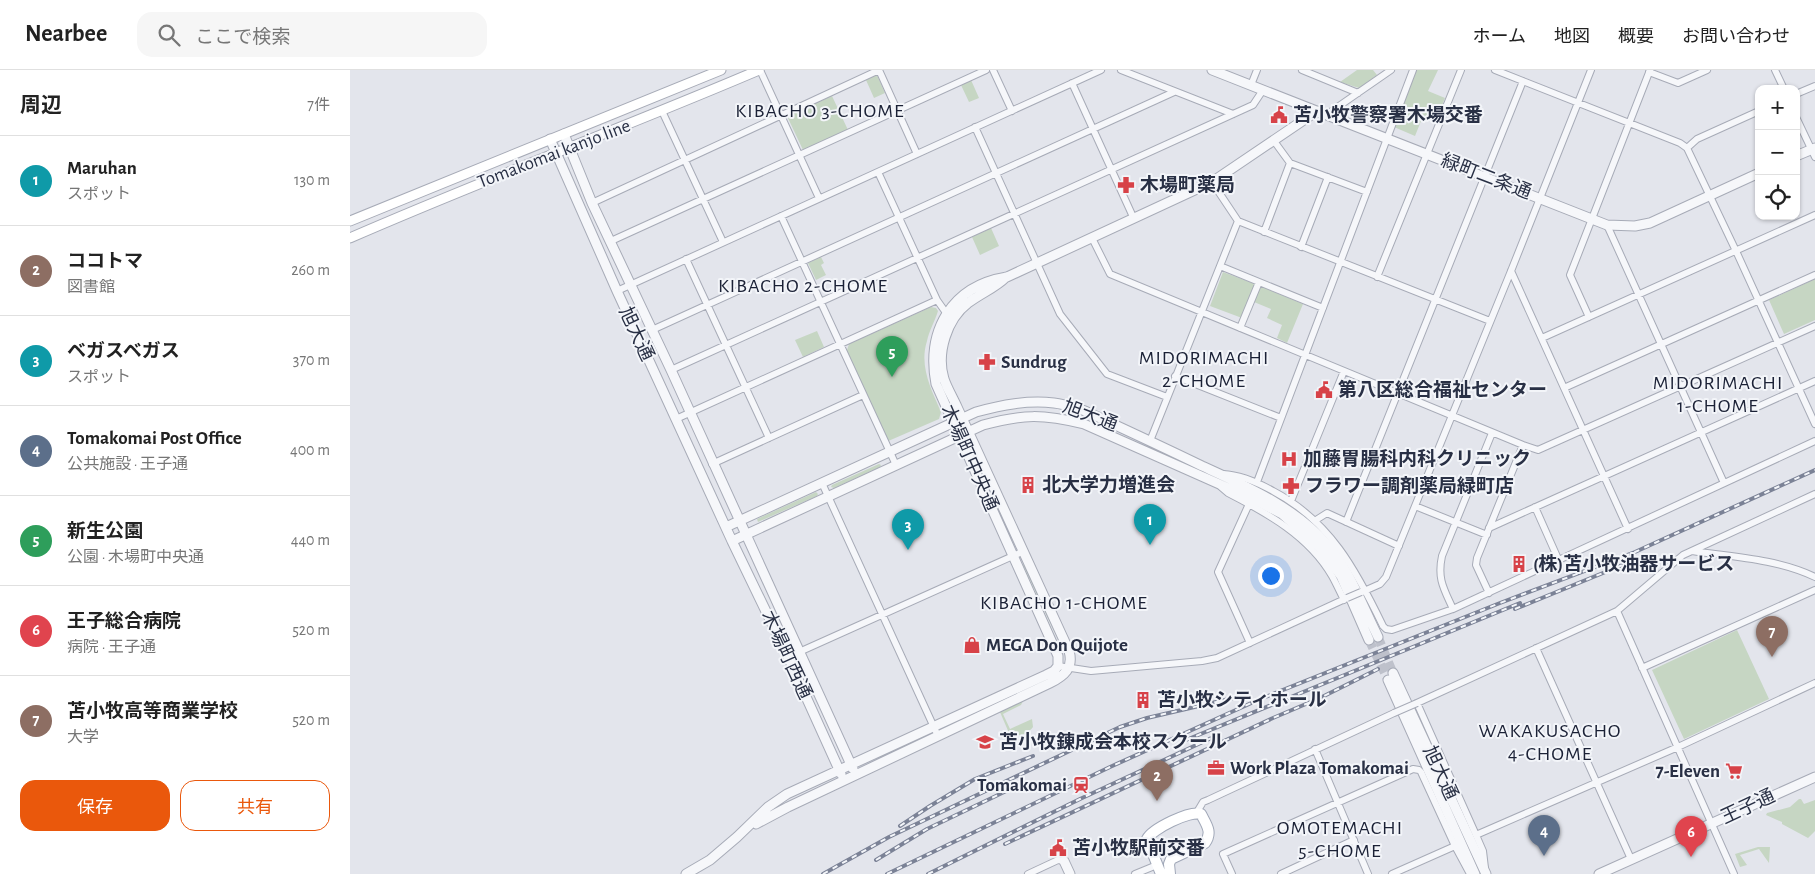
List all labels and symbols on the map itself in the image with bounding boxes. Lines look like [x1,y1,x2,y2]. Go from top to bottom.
district label: KIBACHO 3-CHOME [735,101,905,121]
place label: 苫小牧警察署木場交番 [1293,104,1483,125]
public building icon: 苫小牧警察署木場交番 [1269,105,1289,125]
street label: Tomakomai kanjo line [475,116,633,192]
street label: 緑町二条通 [1438,150,1534,203]
pharmacy icon: 木場町薬局 [1116,175,1136,195]
place label: 木場町薬局 [1140,175,1235,195]
district label: KIBACHO 2-CHOME [718,276,888,296]
street label: 旭大通 [615,304,658,364]
pin: 5 [876,336,908,377]
district label: MIDORIMACHI 2-CHOME [1139,348,1269,391]
pharmacy icon: Sundrug [977,352,997,372]
place label: Sundrug [1001,353,1067,372]
district label: MIDORIMACHI 1-CHOME [1653,373,1783,416]
place label: 第八区総合福祉センター [1338,379,1547,400]
public building icon: 第八区総合福祉センター [1314,380,1334,400]
street label: 旭大通 [1060,396,1120,435]
street label: 木場町中央通 [937,402,1002,514]
place label: 加藤胃腸科内科クリニック [1303,448,1531,469]
hospital icon: 加藤胃腸科内科クリニック [1279,449,1299,469]
place label: 北大学力増進会 [1042,474,1175,495]
building icon: 北大学力増進会 [1018,475,1038,495]
pharmacy icon: フラワー調剤薬局緑町店 [1281,476,1301,496]
place label: フラワー調剤薬局緑町店 [1305,476,1514,496]
pin: 1 [1134,504,1166,545]
pin: 3 [892,509,924,550]
place label: (株)苫小牧油器サービス [1533,553,1734,574]
building icon: (株)苫小牧油器サービス [1509,554,1529,574]
your location [1258,563,1284,589]
district label: KIBACHO 1-CHOME [980,593,1148,613]
street label: 木場町西通 [757,608,816,702]
pin: 7 [1756,616,1788,657]
shop icon: MEGA Don Quijote [962,635,982,655]
place label: MEGA Don Quijote [986,636,1128,655]
place label: 苫小牧シティホール [1157,689,1327,710]
building icon: 苫小牧シティホール [1133,690,1153,710]
district label: WAKAKUSACHO 4-CHOME [1478,721,1622,764]
place label: 苫小牧錬成会本校スクール [999,731,1227,752]
school or university icon: 苫小牧錬成会本校スクール [975,732,995,752]
street label: 旭大通 [1419,743,1462,803]
office icon: Work Plaza Tomakomai [1206,758,1226,778]
place label: Work Plaza Tomakomai [1230,759,1409,778]
pin: 2 [1141,760,1173,801]
supermarket icon: 7-Eleven [1724,761,1744,781]
place label: 7-Eleven [1656,762,1720,781]
station icon: Tomakomai [1071,775,1091,795]
place label: Tomakomai [977,776,1067,795]
street label: 王子通 [1718,785,1778,828]
pin: 4 [1528,815,1560,856]
pin: 6 [1675,816,1707,857]
district label: OMOTEMACHI 5-CHOME [1277,818,1403,861]
place label: 苫小牧駅前交番 [1072,837,1205,858]
public building icon: 苫小牧駅前交番 [1048,838,1068,858]

